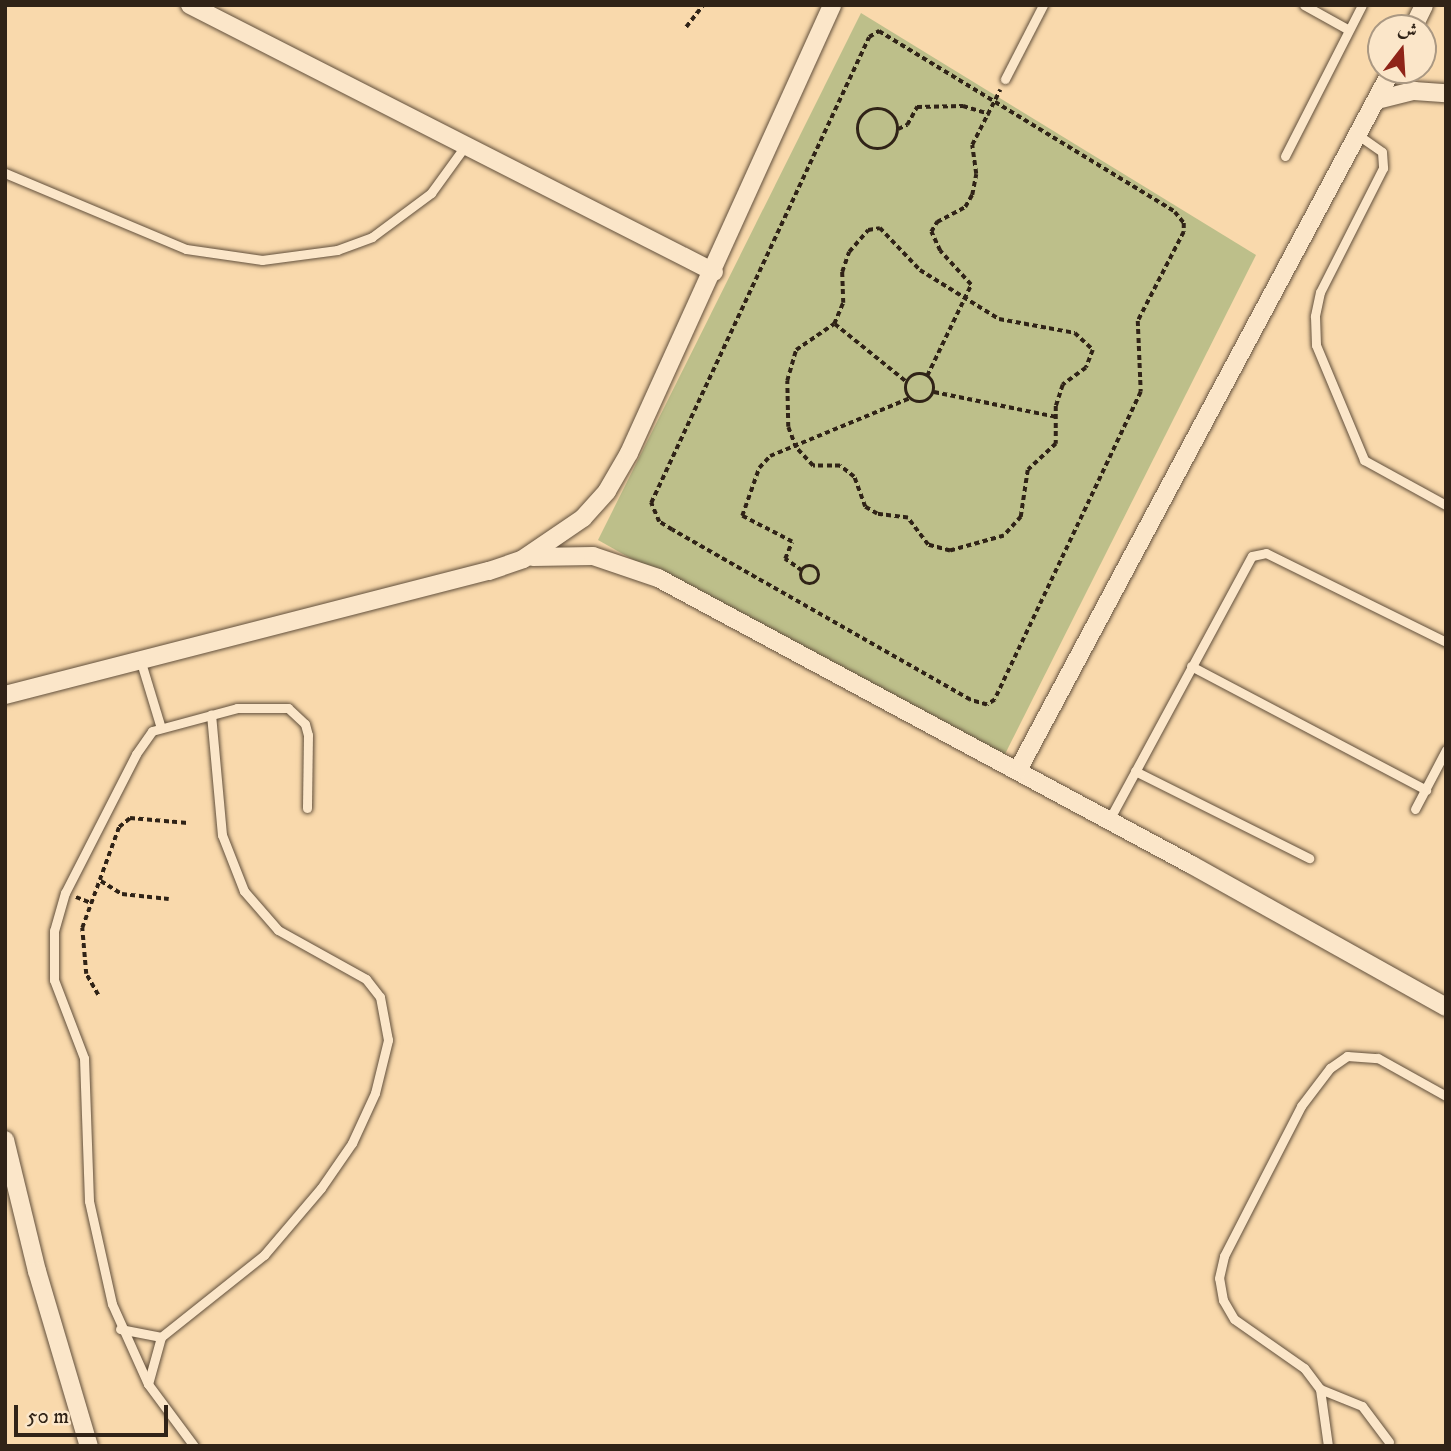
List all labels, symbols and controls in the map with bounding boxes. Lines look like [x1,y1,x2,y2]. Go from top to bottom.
north arrow [1367,14,1437,84]
text: ش [1395,17,1420,44]
scale bar [18,1392,172,1436]
text: 50 m [27,1404,69,1430]

